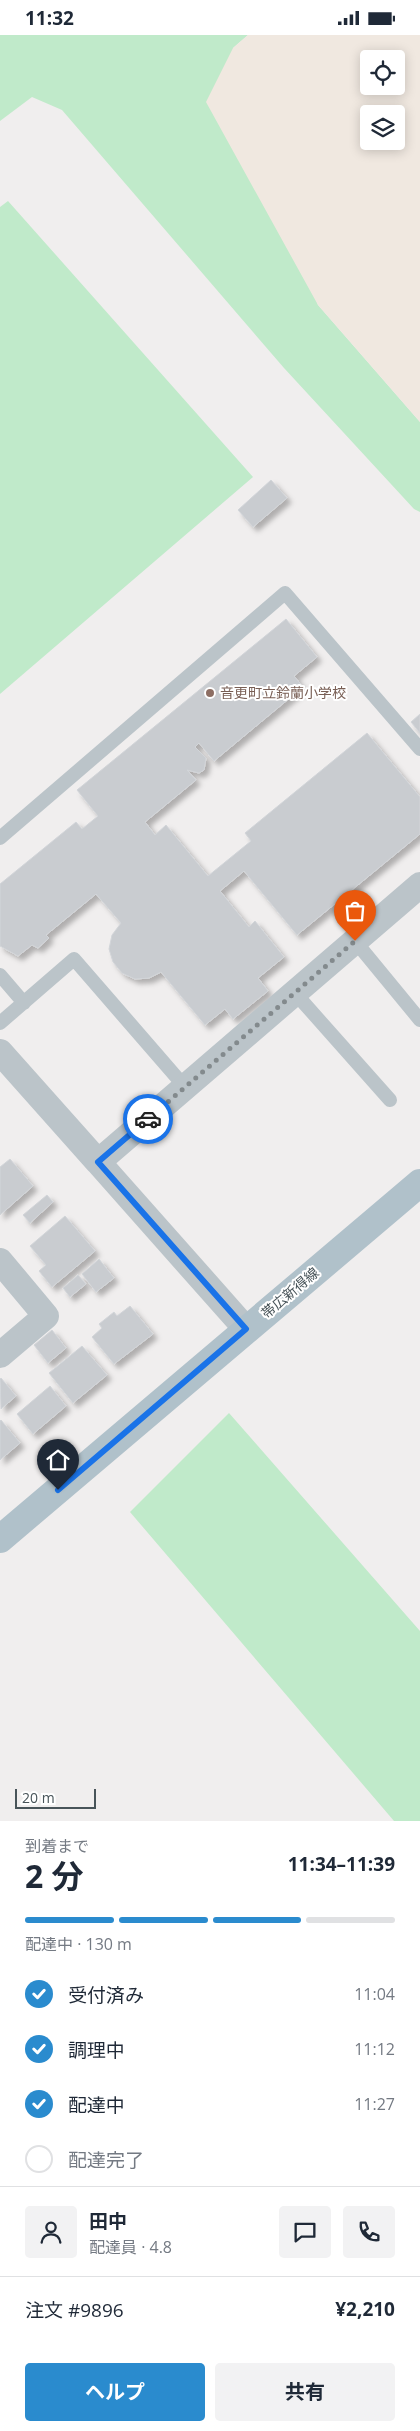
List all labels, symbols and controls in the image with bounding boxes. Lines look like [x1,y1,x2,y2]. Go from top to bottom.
text: 11:32 [25,5,74,31]
map controls [360,50,405,150]
button: locate [360,50,405,95]
button: layers [360,105,405,150]
place label: 音更町立鈴蘭小学校 [220,683,346,702]
marker: 音更町立鈴蘭小学校 [204,687,216,699]
pin [334,890,376,941]
icon: bag [341,897,369,925]
courier [123,1094,173,1144]
icon: car [134,1105,162,1133]
street label: 帯広新得線 [257,1263,323,1322]
pin [37,1439,79,1490]
icon: home [44,1446,72,1474]
scale bar [15,1786,96,1809]
text: 20 m [22,1788,55,1807]
text: 到着まで [25,1835,89,1857]
text: 11:34–11:39 [288,1851,395,1877]
text: 2 分 [25,1854,84,1897]
text: 配達中 · 130 m [25,1933,132,1955]
icon: check [25,1980,53,2008]
text: 受付済み [68,1982,144,2008]
text: 11:04 [354,1983,395,2005]
icon: check [25,2035,53,2063]
text: 調理中 [68,2037,125,2063]
text: 11:12 [354,2038,395,2060]
icon: check [25,2090,53,2118]
text: 配達中 [68,2092,125,2118]
text: 11:27 [354,2093,395,2115]
text: 配達完了 [68,2147,144,2173]
button: person [25,2206,77,2258]
button: chat [279,2206,331,2258]
button: phone [343,2206,395,2258]
text: 田中 [89,2208,127,2234]
text: 配達員 · 4.8 [89,2236,172,2258]
text: ¥2,210 [335,2296,395,2322]
text: 注文 #9896 [25,2297,124,2323]
button: ヘルプ [25,2363,205,2421]
button: 共有 [215,2363,395,2421]

